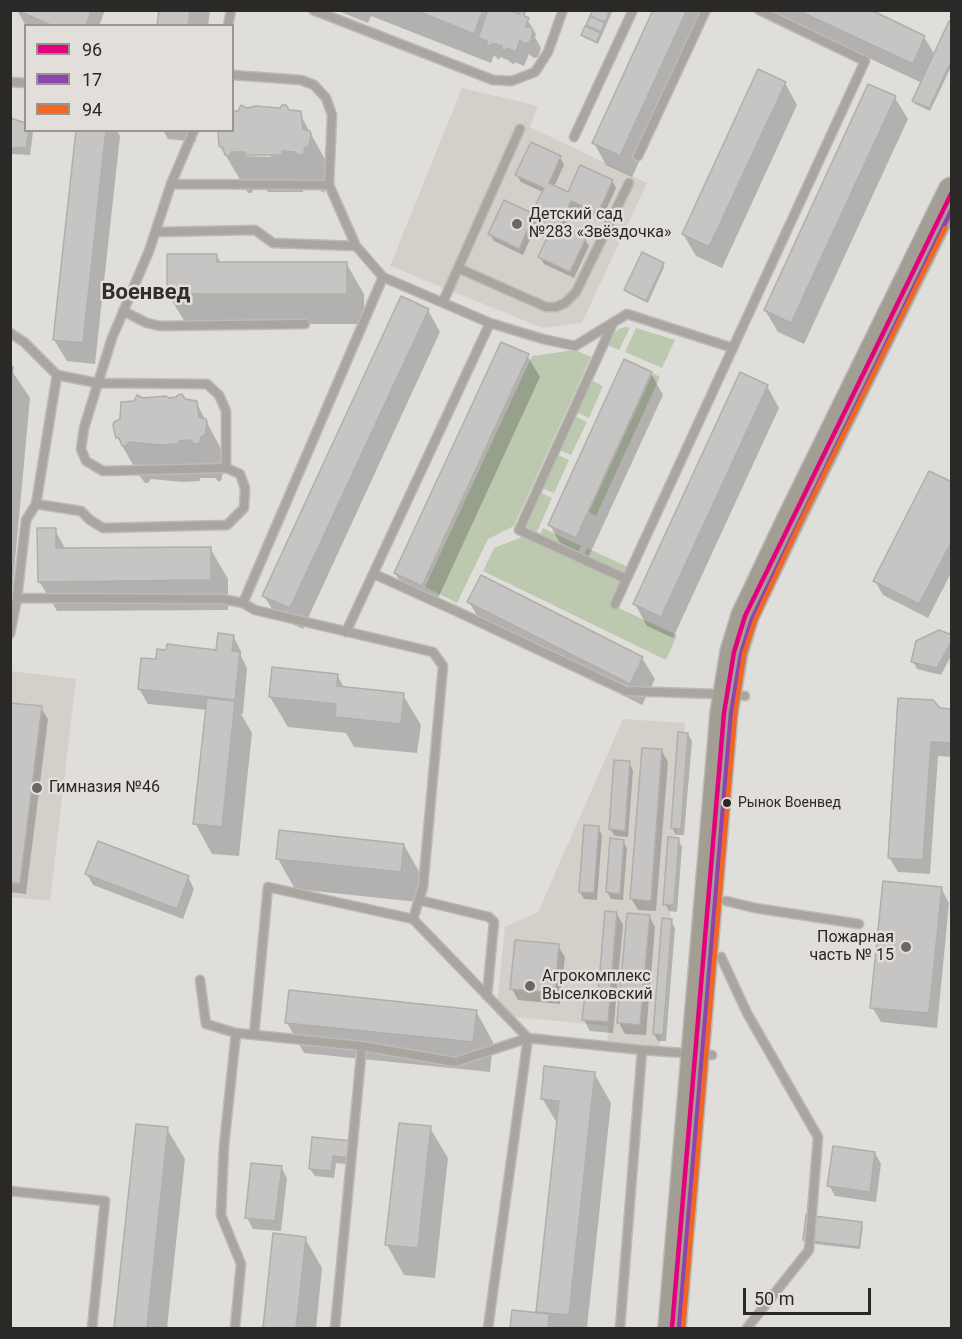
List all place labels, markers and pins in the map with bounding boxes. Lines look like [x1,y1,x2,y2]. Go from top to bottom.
place label: Детский сад №283 «Звёздочка» [529,205,672,243]
marker: Детский сад №283 «Звёздочка» [510,217,524,231]
place label: Гимназия №46 [49,778,160,798]
marker: Гимназия №46 [30,781,44,795]
place label: Рынок Военвед [738,795,841,811]
marker: Рынок Военвед [721,797,733,809]
place label: Пожарная часть № 15 [809,928,894,966]
marker: Пожарная часть № 15 [899,940,913,954]
place label: Агрокомплекс Выселковский [542,967,653,1005]
marker: Агрокомплекс Выселковский [523,979,537,993]

